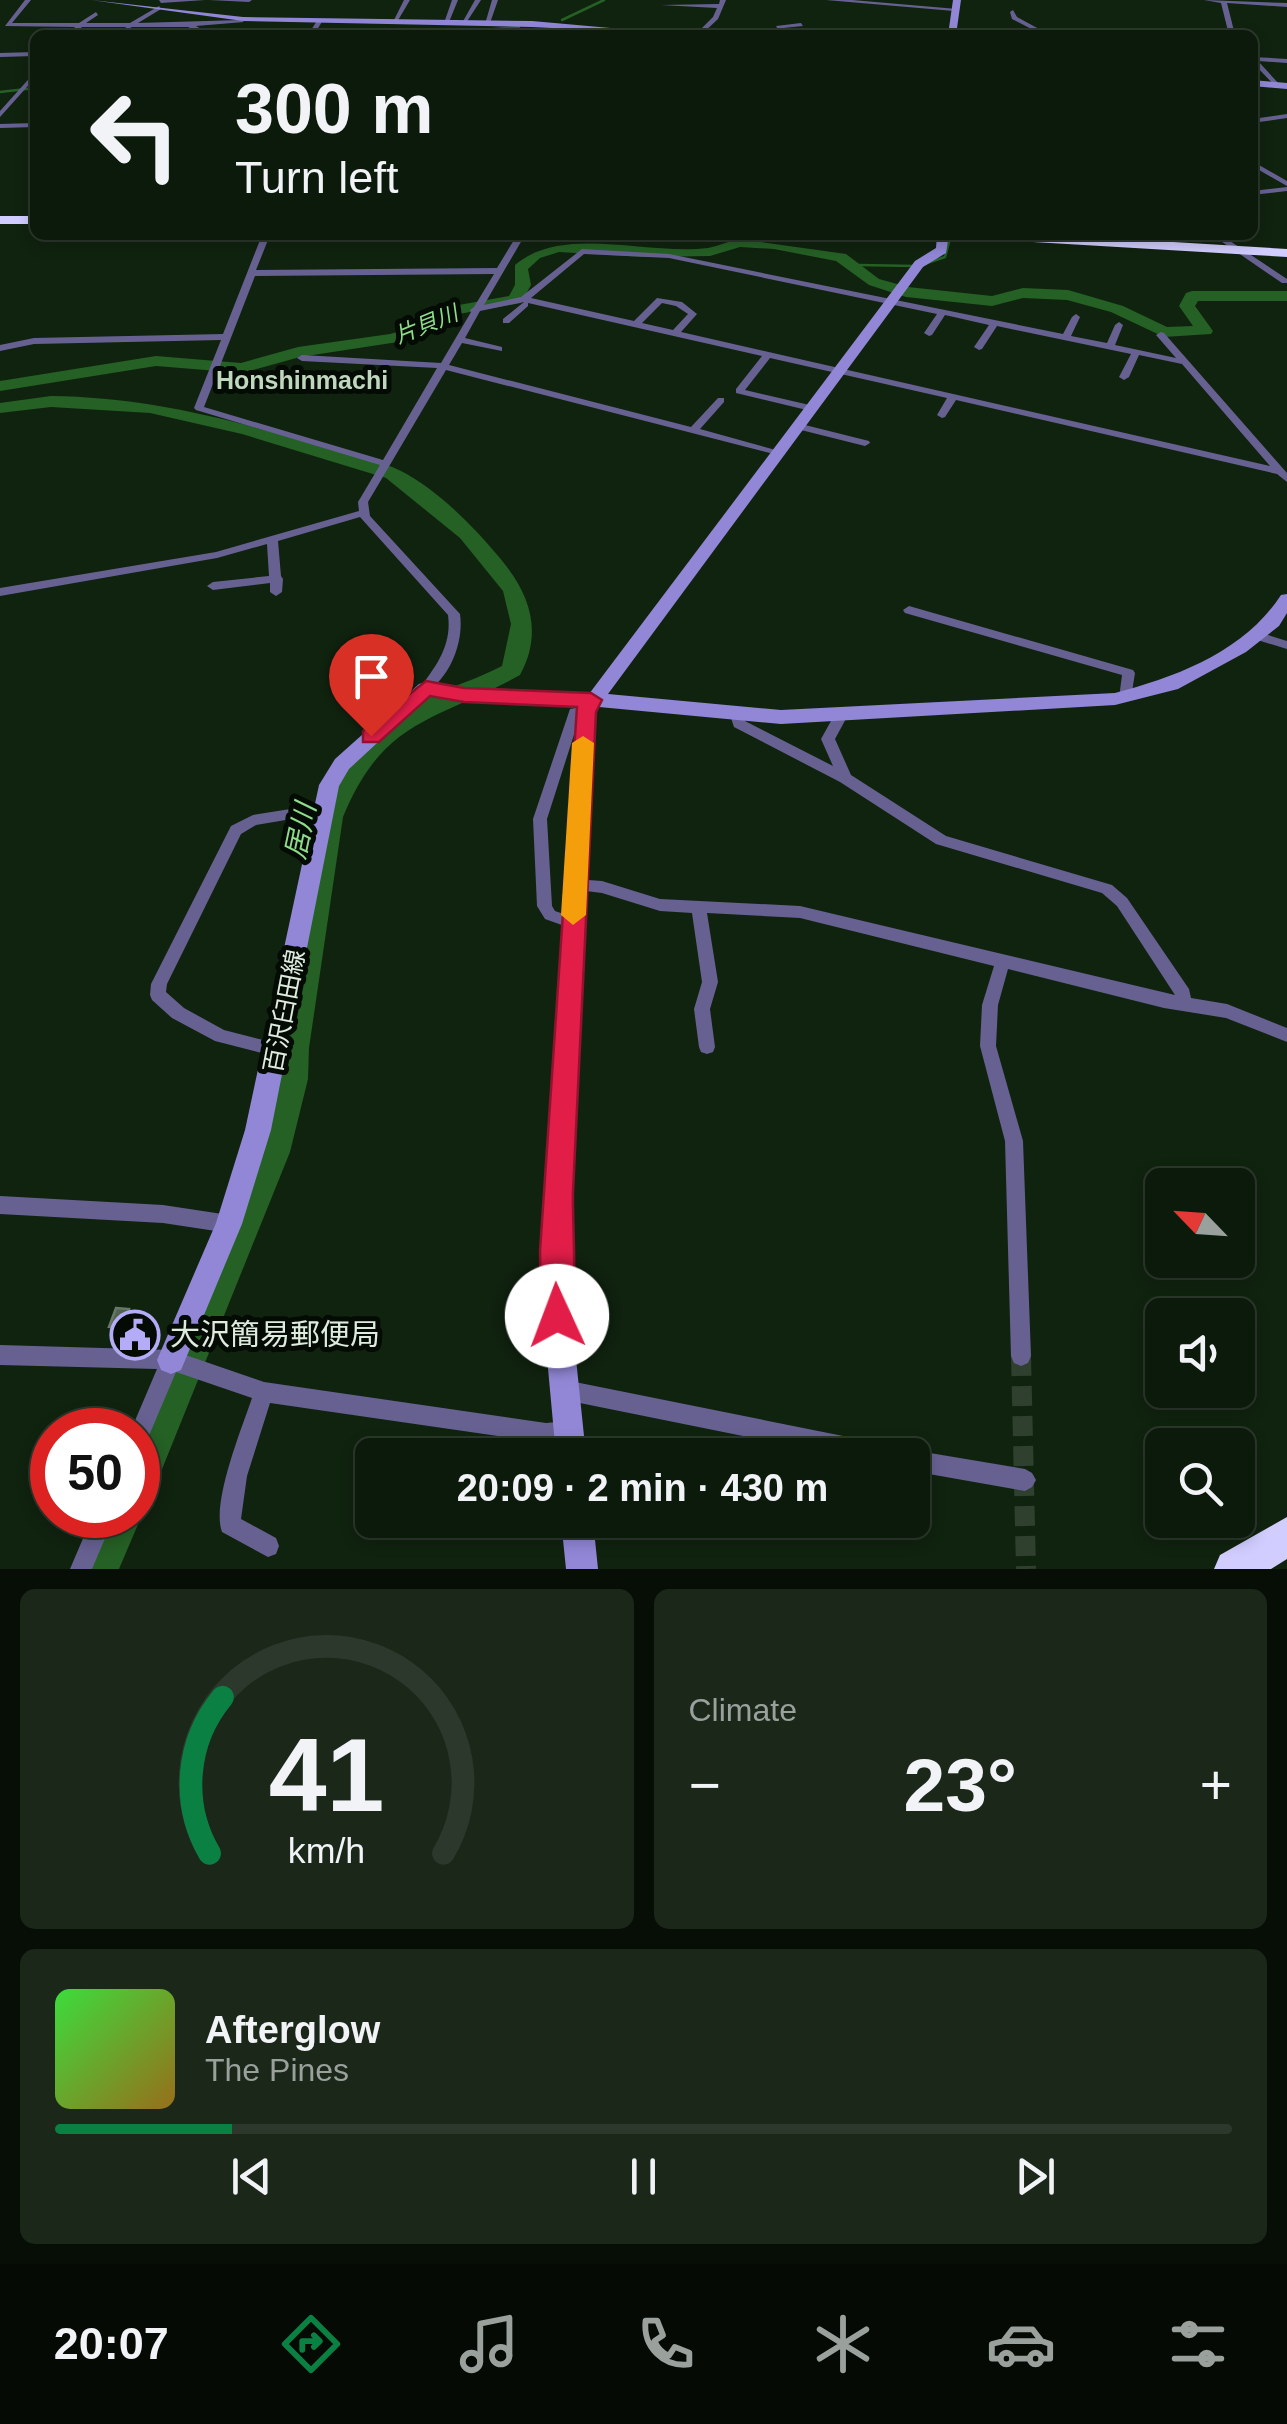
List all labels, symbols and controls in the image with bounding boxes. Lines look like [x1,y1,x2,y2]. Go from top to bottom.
icon: left [70,70,200,200]
text: 300 m [235,70,433,148]
text: Turn left [235,152,398,203]
water label: 片貝川 [391,300,463,348]
district label: Honshinmachi [216,366,388,394]
pin [329,634,414,737]
icon: arrive [344,649,399,704]
water label: 居川 [280,798,322,862]
street label: 百沢臼田線 [258,947,310,1075]
north arrow [1145,1168,1255,1278]
map controls [1145,1168,1255,1538]
position arrow [505,1264,609,1368]
button: sound [1145,1298,1255,1408]
public building icon: 大沢簡易郵便局 [109,1309,161,1361]
place label: 大沢簡易郵便局 [170,1318,380,1351]
speed limit sign: 50 [30,1408,160,1538]
button: search [1145,1428,1255,1538]
text: 20:09 · 2 min · 430 m [457,1467,828,1509]
text: Climate [689,1692,797,1728]
text: 41 [269,1717,385,1833]
text: 23° [904,1743,1017,1827]
text: − [689,1754,721,1816]
text: + [1200,1754,1232,1816]
text: km/h [288,1831,365,1871]
text: Afterglow [205,2009,380,2051]
text: The Pines [205,2052,349,2088]
icon: previous [224,2149,279,2204]
icon: pause [616,2149,671,2204]
icon: next [1008,2149,1063,2204]
icon: directions [276,2309,346,2379]
icon: music [454,2309,524,2379]
icon: phone [631,2309,701,2379]
icon: climate [808,2309,878,2379]
icon: car [986,2309,1056,2379]
icon: filters [1163,2309,1233,2379]
text: 20:07 [54,2318,169,2369]

